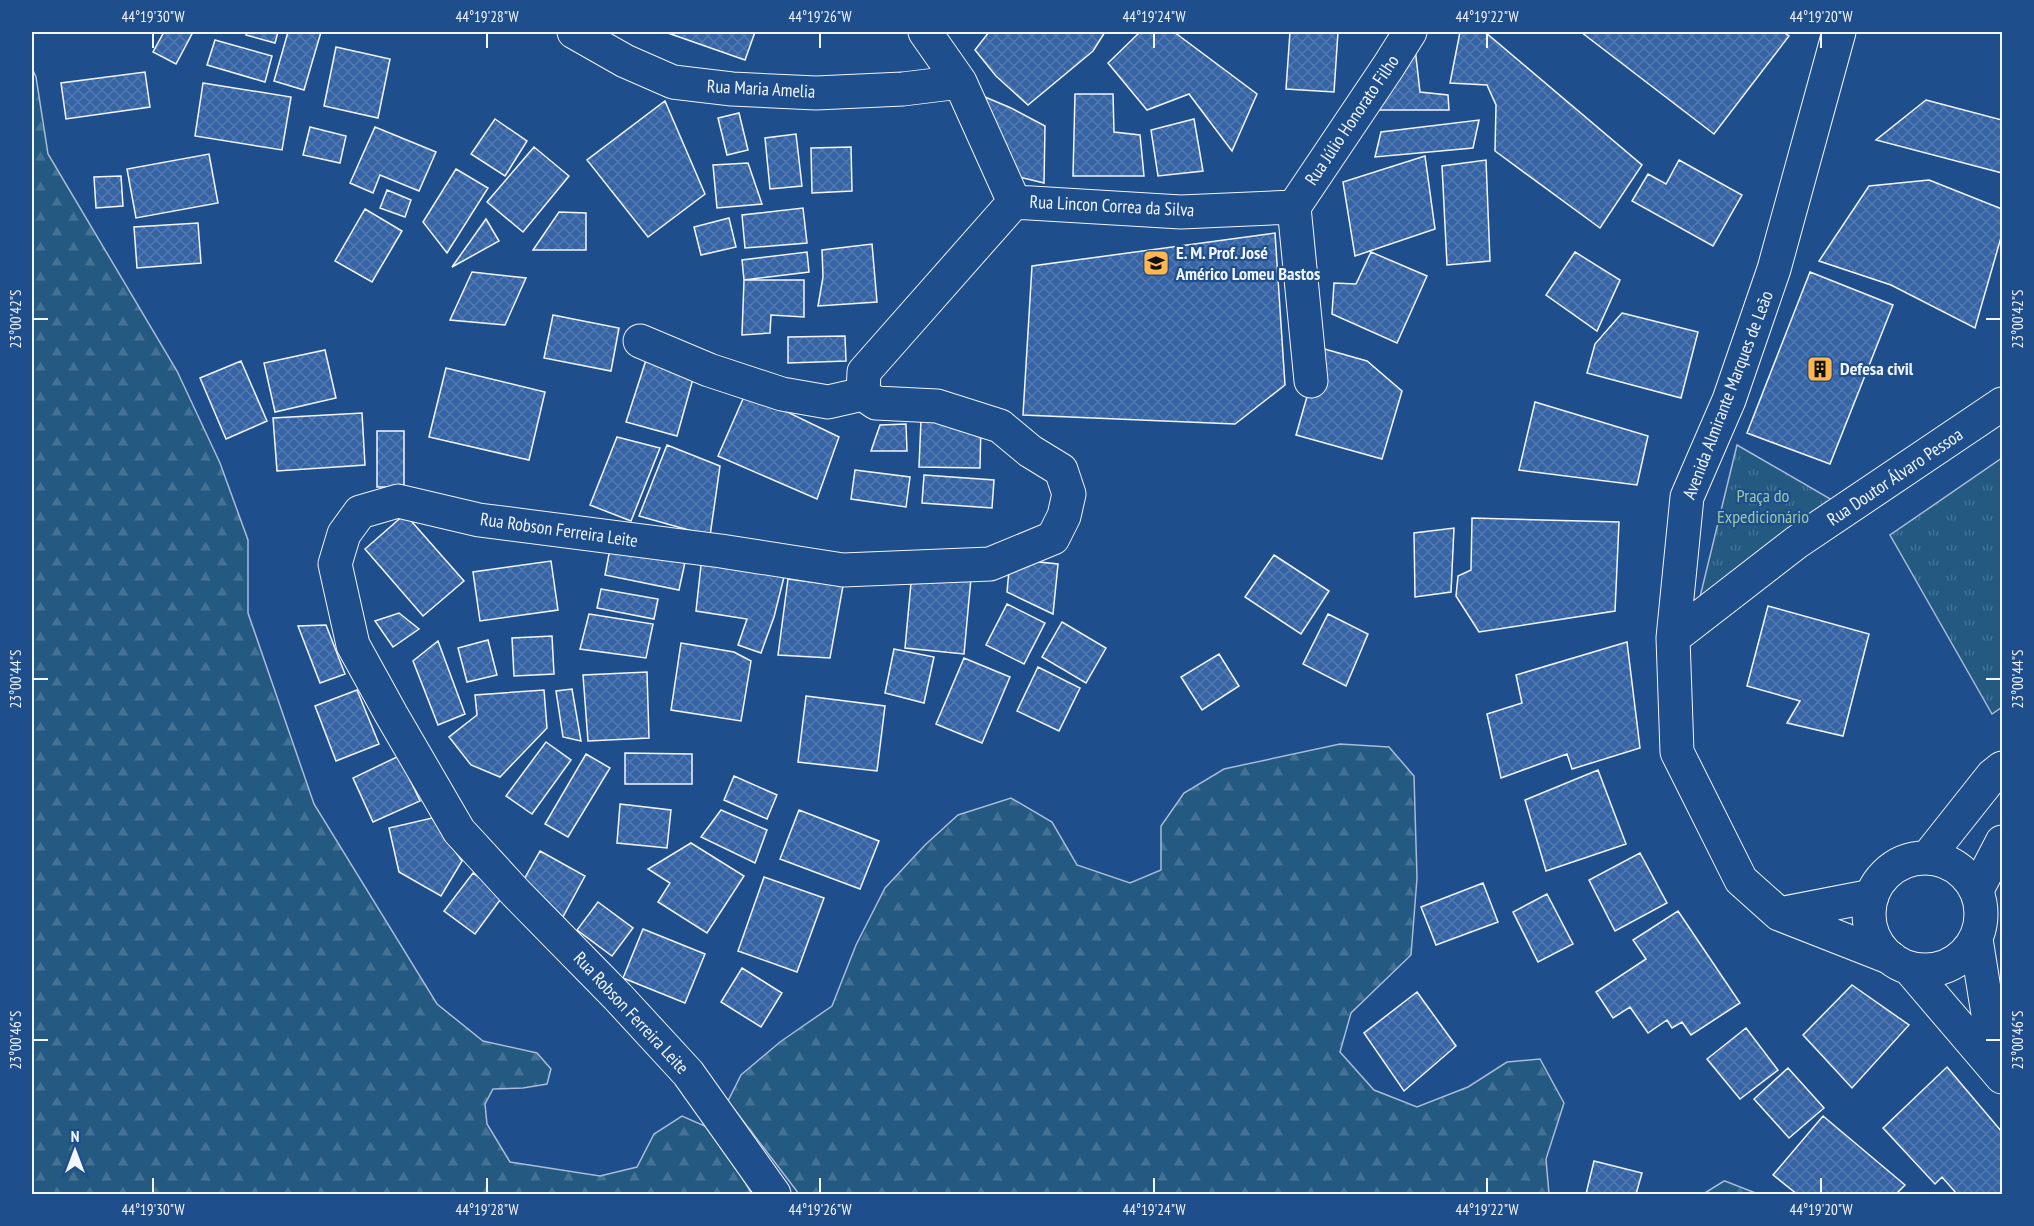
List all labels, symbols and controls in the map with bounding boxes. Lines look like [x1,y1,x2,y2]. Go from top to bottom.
text: 44°19'30"W [121,7,185,26]
text: 44°19'28"W [455,7,519,26]
text: 44°19'26"W [788,7,852,26]
text: 44°19'24"W [1122,7,1186,26]
text: 44°19'22"W [1455,7,1519,26]
text: 44°19'20"W [1789,7,1853,26]
street label: Rua Júlio Honorato Filho [1300,50,1404,189]
street label: Rua Maria Amelia [706,74,816,103]
street label: Rua Lincon Correa da Silva [1029,190,1195,221]
place label: E. M. Prof. José Américo Lomeu Bastos [1175,241,1320,285]
school or university icon: E. M. Prof. José Américo Lomeu Bastos [1141,248,1171,278]
street label: Avenida Almirante Marques de Leão [1677,287,1778,502]
text: 23°00'42"S [6,289,25,349]
text: 23°00'42"S [2008,289,2027,349]
building icon: Defesa civil [1805,354,1835,384]
place label: Defesa civil [1840,357,1914,380]
street label: Rua Doutor Álvaro Pessoa [1822,423,1967,531]
park label: Praça do Expedicionário [1717,484,1809,528]
street label: Rua Robson Ferreira Leite [479,507,639,552]
text: 23°00'44"S [6,649,25,709]
text: 23°00'44"S [2008,649,2027,709]
street label: Rua Robson Ferreira Leite [569,947,694,1079]
text: 23°00'46"S [6,1010,25,1070]
text: 23°00'46"S [2008,1010,2027,1070]
north arrow [45,1121,105,1181]
text: N [71,1126,79,1146]
text: 44°19'30"W [121,1200,185,1219]
text: 44°19'28"W [455,1200,519,1219]
text: 44°19'26"W [788,1200,852,1219]
text: 44°19'24"W [1122,1200,1186,1219]
text: 44°19'22"W [1455,1200,1519,1219]
text: 44°19'20"W [1789,1200,1853,1219]

